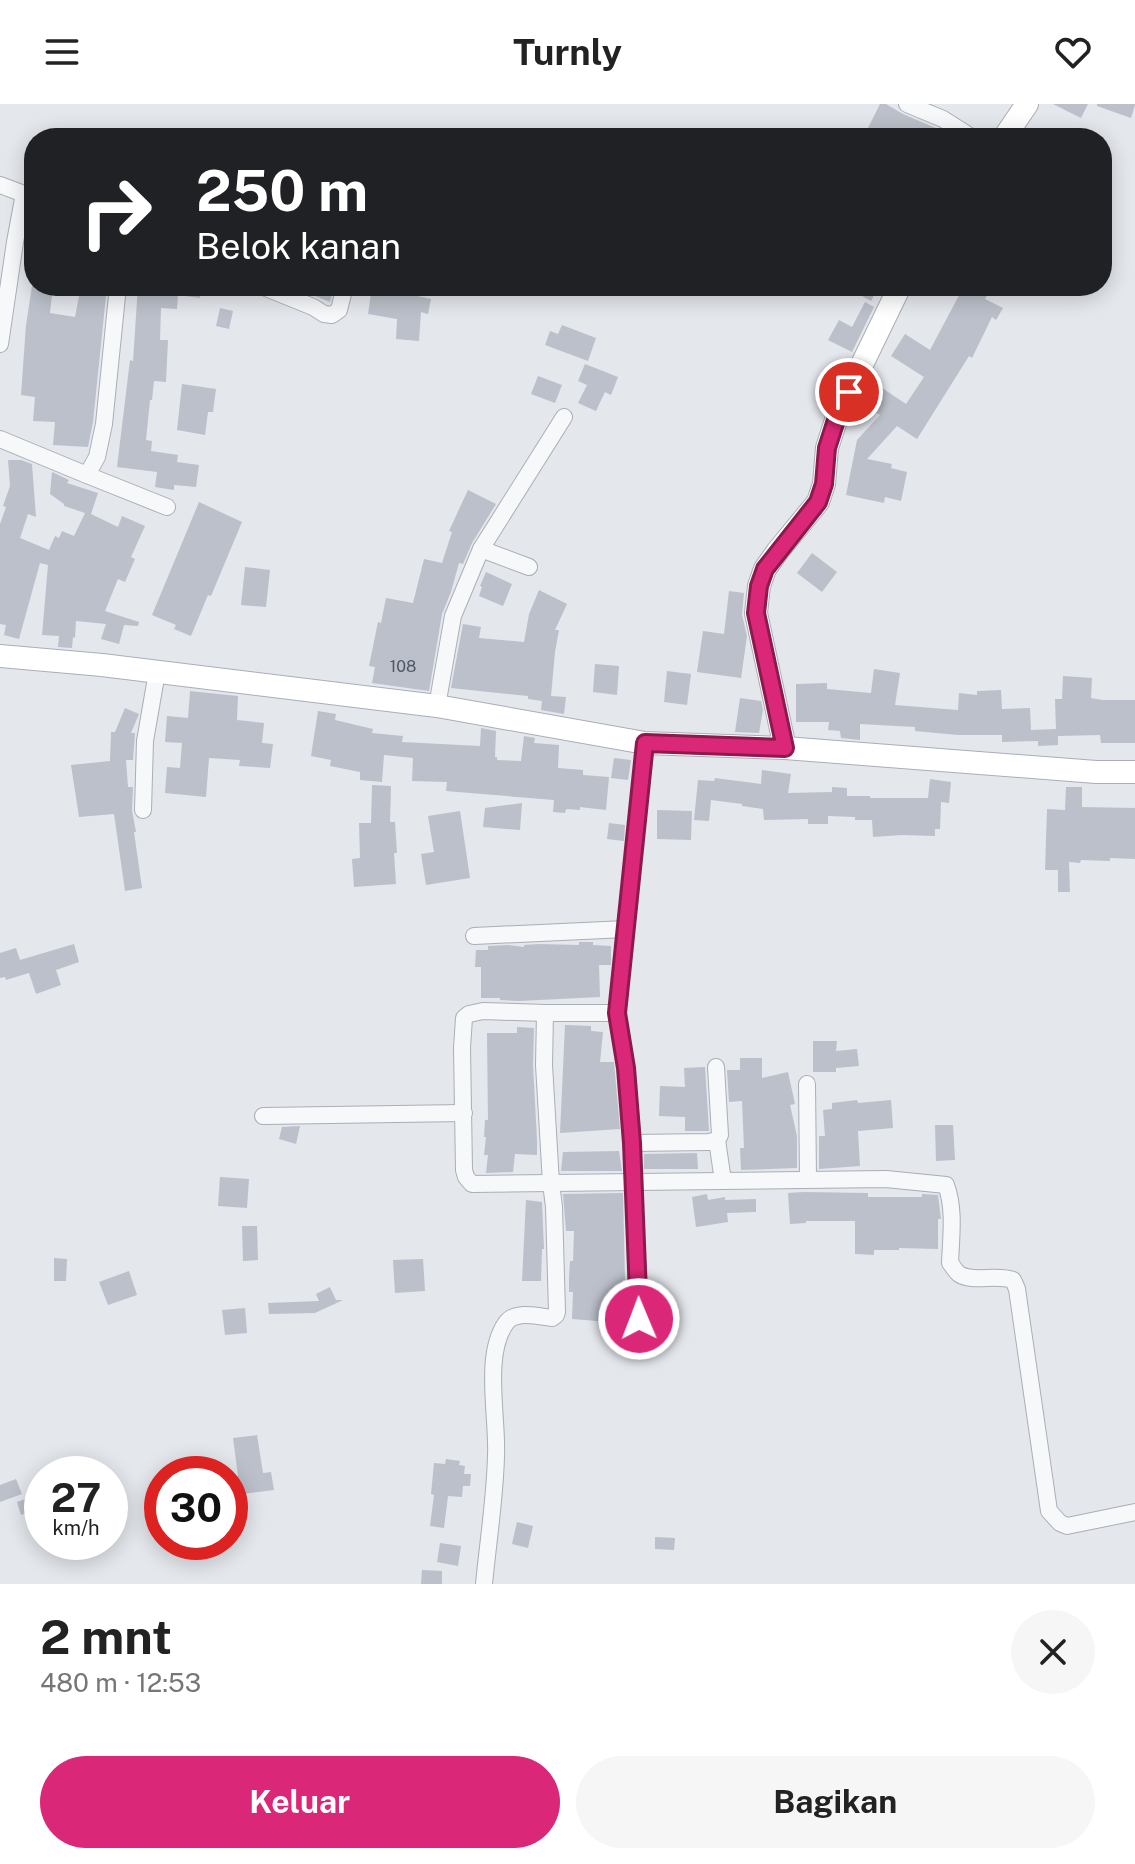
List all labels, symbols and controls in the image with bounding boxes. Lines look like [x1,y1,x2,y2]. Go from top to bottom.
icon: menu [40,30,84,74]
icon: heart [1051,30,1095,74]
text: Turnly [513,31,622,73]
text: 250 m [196,158,368,224]
icon: right [64,160,168,264]
text: Belok kanan [196,225,401,267]
pin [815,358,883,426]
icon: arrive [827,370,871,414]
house number: 108 [390,657,416,676]
position arrow [597,1277,681,1361]
speed limit sign: 30 [144,1456,248,1560]
text: 27 [51,1474,101,1521]
text: km/h [52,1516,100,1540]
text: 2 mnt [40,1608,172,1665]
button: close [1011,1610,1095,1694]
text: 480 m · 12:53 [40,1667,201,1698]
button: Keluar [40,1756,560,1848]
button: Bagikan [576,1756,1095,1848]

